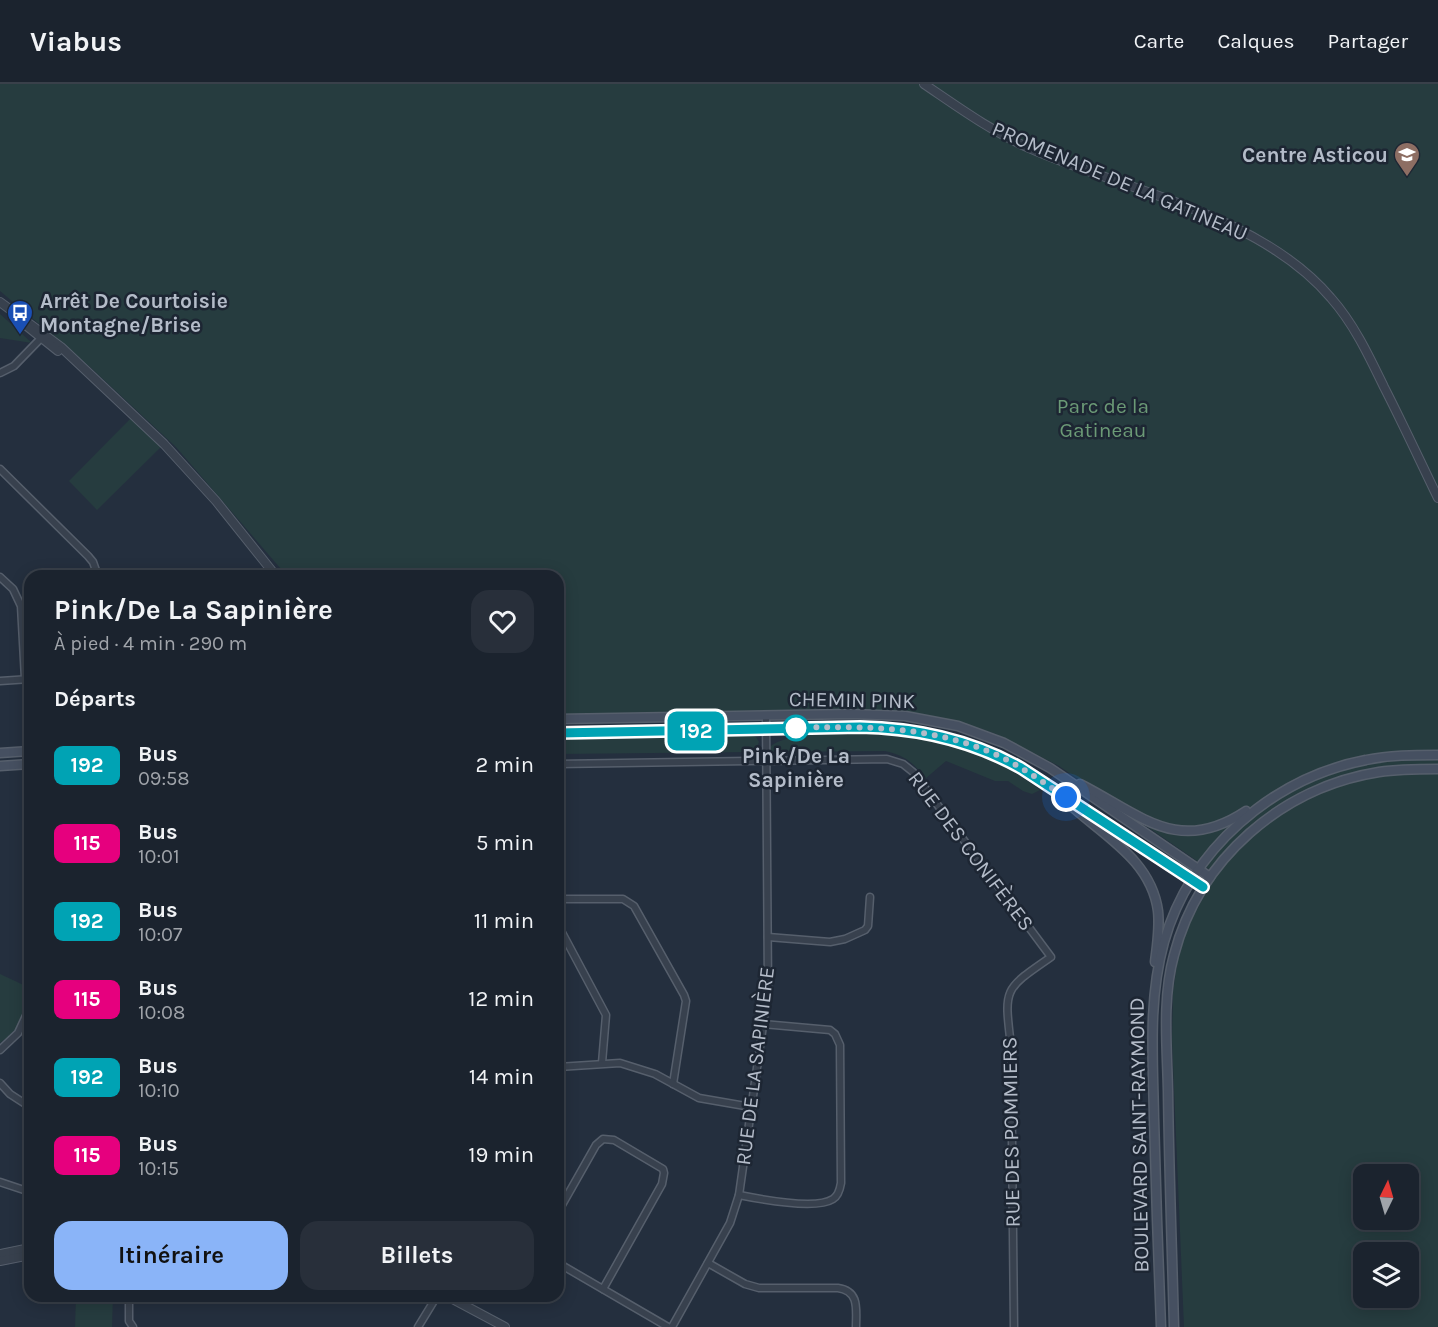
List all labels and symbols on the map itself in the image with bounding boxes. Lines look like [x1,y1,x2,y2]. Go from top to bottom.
street label: PROMENADE DE LA GATINEAU [989,116,1251,246]
school or university icon: Centre Asticou [1392,140,1422,178]
place label: Centre Asticou [1242,143,1388,167]
place label: Arrêt De Courtoisie Montagne/Brise [40,289,228,337]
bus stop icon: Arrêt De Courtoisie Montagne/Brise [5,298,35,336]
park label: Parc de la Gatineau [1057,394,1149,442]
street label: CHEMIN PINK [789,687,916,713]
line badge: 192 [662,712,730,750]
marker: Pink/De La Sapinière [783,715,809,741]
place label: Pink/De La Sapinière [742,744,850,792]
street label: RUE DES CONIFÈRES [903,766,1039,936]
your location [1051,782,1081,812]
street label: RUE DE LA SAPINIÈRE [731,965,779,1167]
street label: BOULEVARD SAINT-RAYMOND [1125,997,1153,1273]
street label: RUE DES POMMIERS [997,1036,1025,1228]
north arrow [1353,1164,1419,1230]

